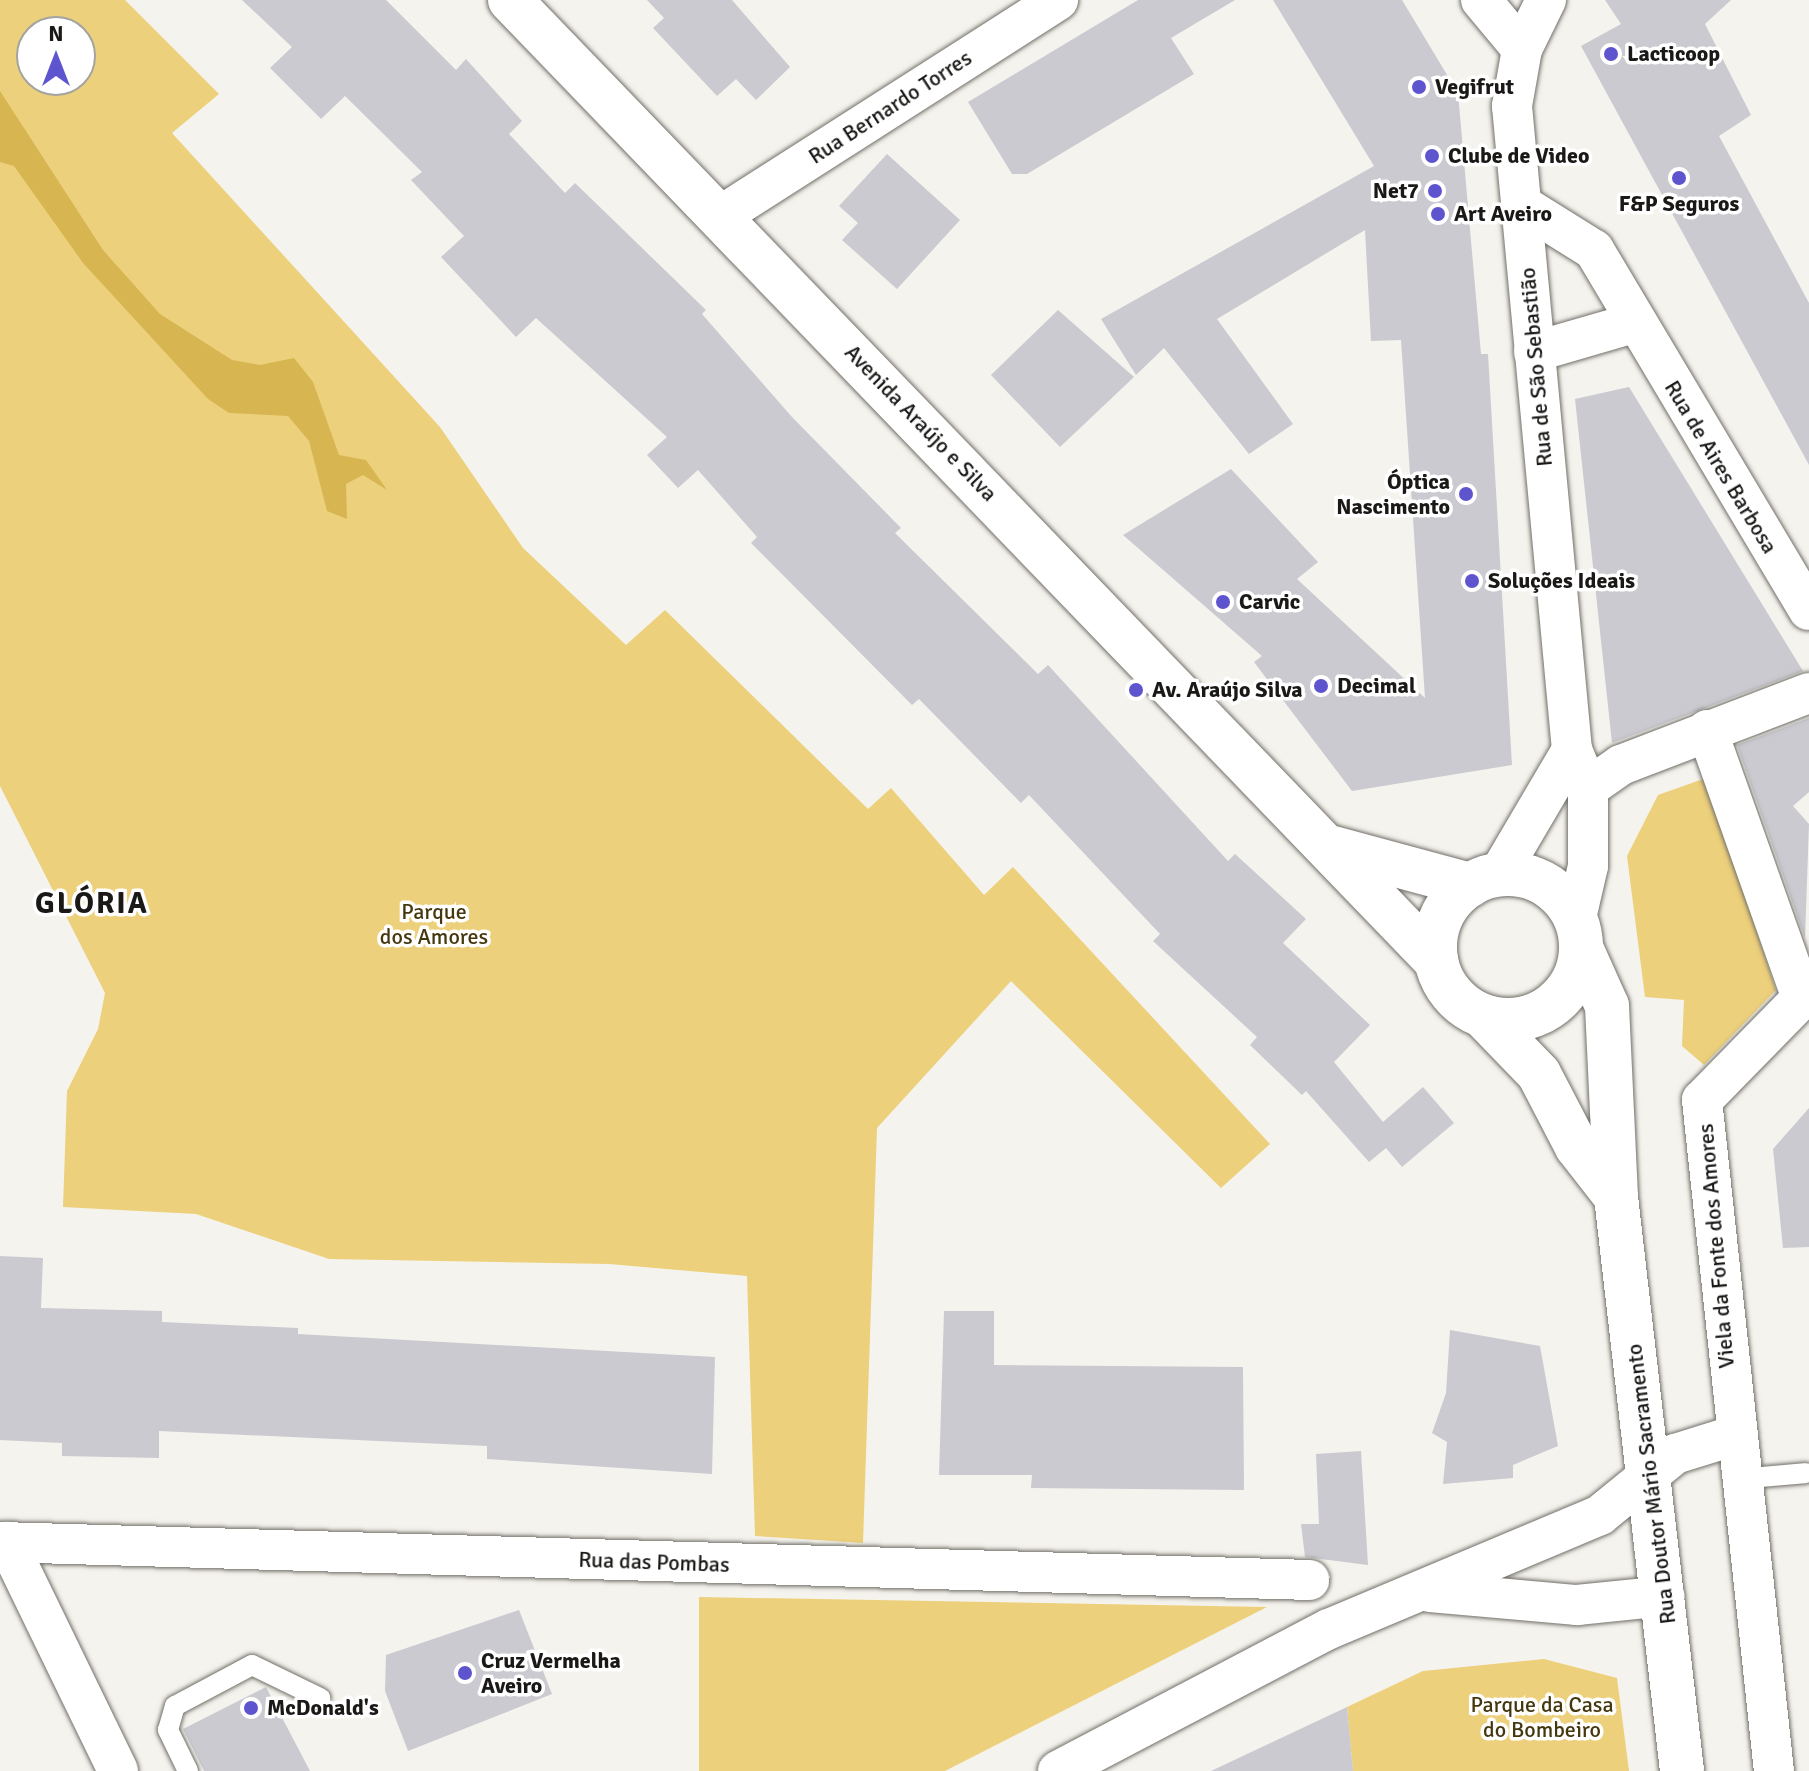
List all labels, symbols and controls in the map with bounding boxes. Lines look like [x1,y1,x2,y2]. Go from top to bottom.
north arrow [16,16,96,96]
text: N [48,20,64,47]
place label: Lacticoop [1627,41,1720,67]
street label: Rua Bernardo Torres [804,44,976,170]
marker: Lacticoop [1602,45,1620,63]
place label: Vegifrut [1435,74,1514,100]
marker: Vegifrut [1410,78,1428,96]
place label: Clube de Video [1448,143,1589,169]
marker: Clube de Video [1423,147,1441,165]
marker: F&P Seguros [1670,169,1688,187]
place label: Net7 [1373,178,1419,204]
marker: Net7 [1426,182,1444,200]
place label: F&P Seguros [1619,191,1739,217]
place label: Art Aveiro [1454,201,1552,227]
marker: Art Aveiro [1429,205,1447,223]
street label: Rua de São Sebastião [1514,266,1558,468]
street label: Avenida Araújo e Silva [839,339,1003,507]
street label: Rua de Aires Barbosa [1659,376,1783,558]
place label: Óptica Nascimento [1336,468,1450,520]
marker: Óptica Nascimento [1457,485,1475,503]
place label: Soluções Ideais [1488,568,1635,594]
marker: Soluções Ideais [1463,572,1481,590]
place label: Carvic [1239,589,1300,615]
marker: Carvic [1214,593,1232,611]
place label: Decimal [1337,673,1416,699]
place label: Av. Araújo Silva [1152,677,1303,703]
marker: Decimal [1312,677,1330,695]
marker: Av. Araújo Silva [1127,681,1145,699]
district label: GLÓRIA [35,886,149,922]
park label: Parque dos Amores [380,898,488,950]
street label: Viela da Fonte dos Amores [1692,1122,1740,1370]
street label: Rua Doutor Mário Sacramento [1621,1342,1681,1626]
street label: Rua das Pombas [578,1546,730,1578]
place label: Cruz Vermelha Aveiro [481,1647,621,1698]
marker: Cruz Vermelha Aveiro [456,1664,474,1682]
park label: Parque da Casa do Bombeiro [1470,1691,1614,1742]
place label: McDonald's [267,1695,379,1721]
marker: McDonald's [242,1699,260,1717]

